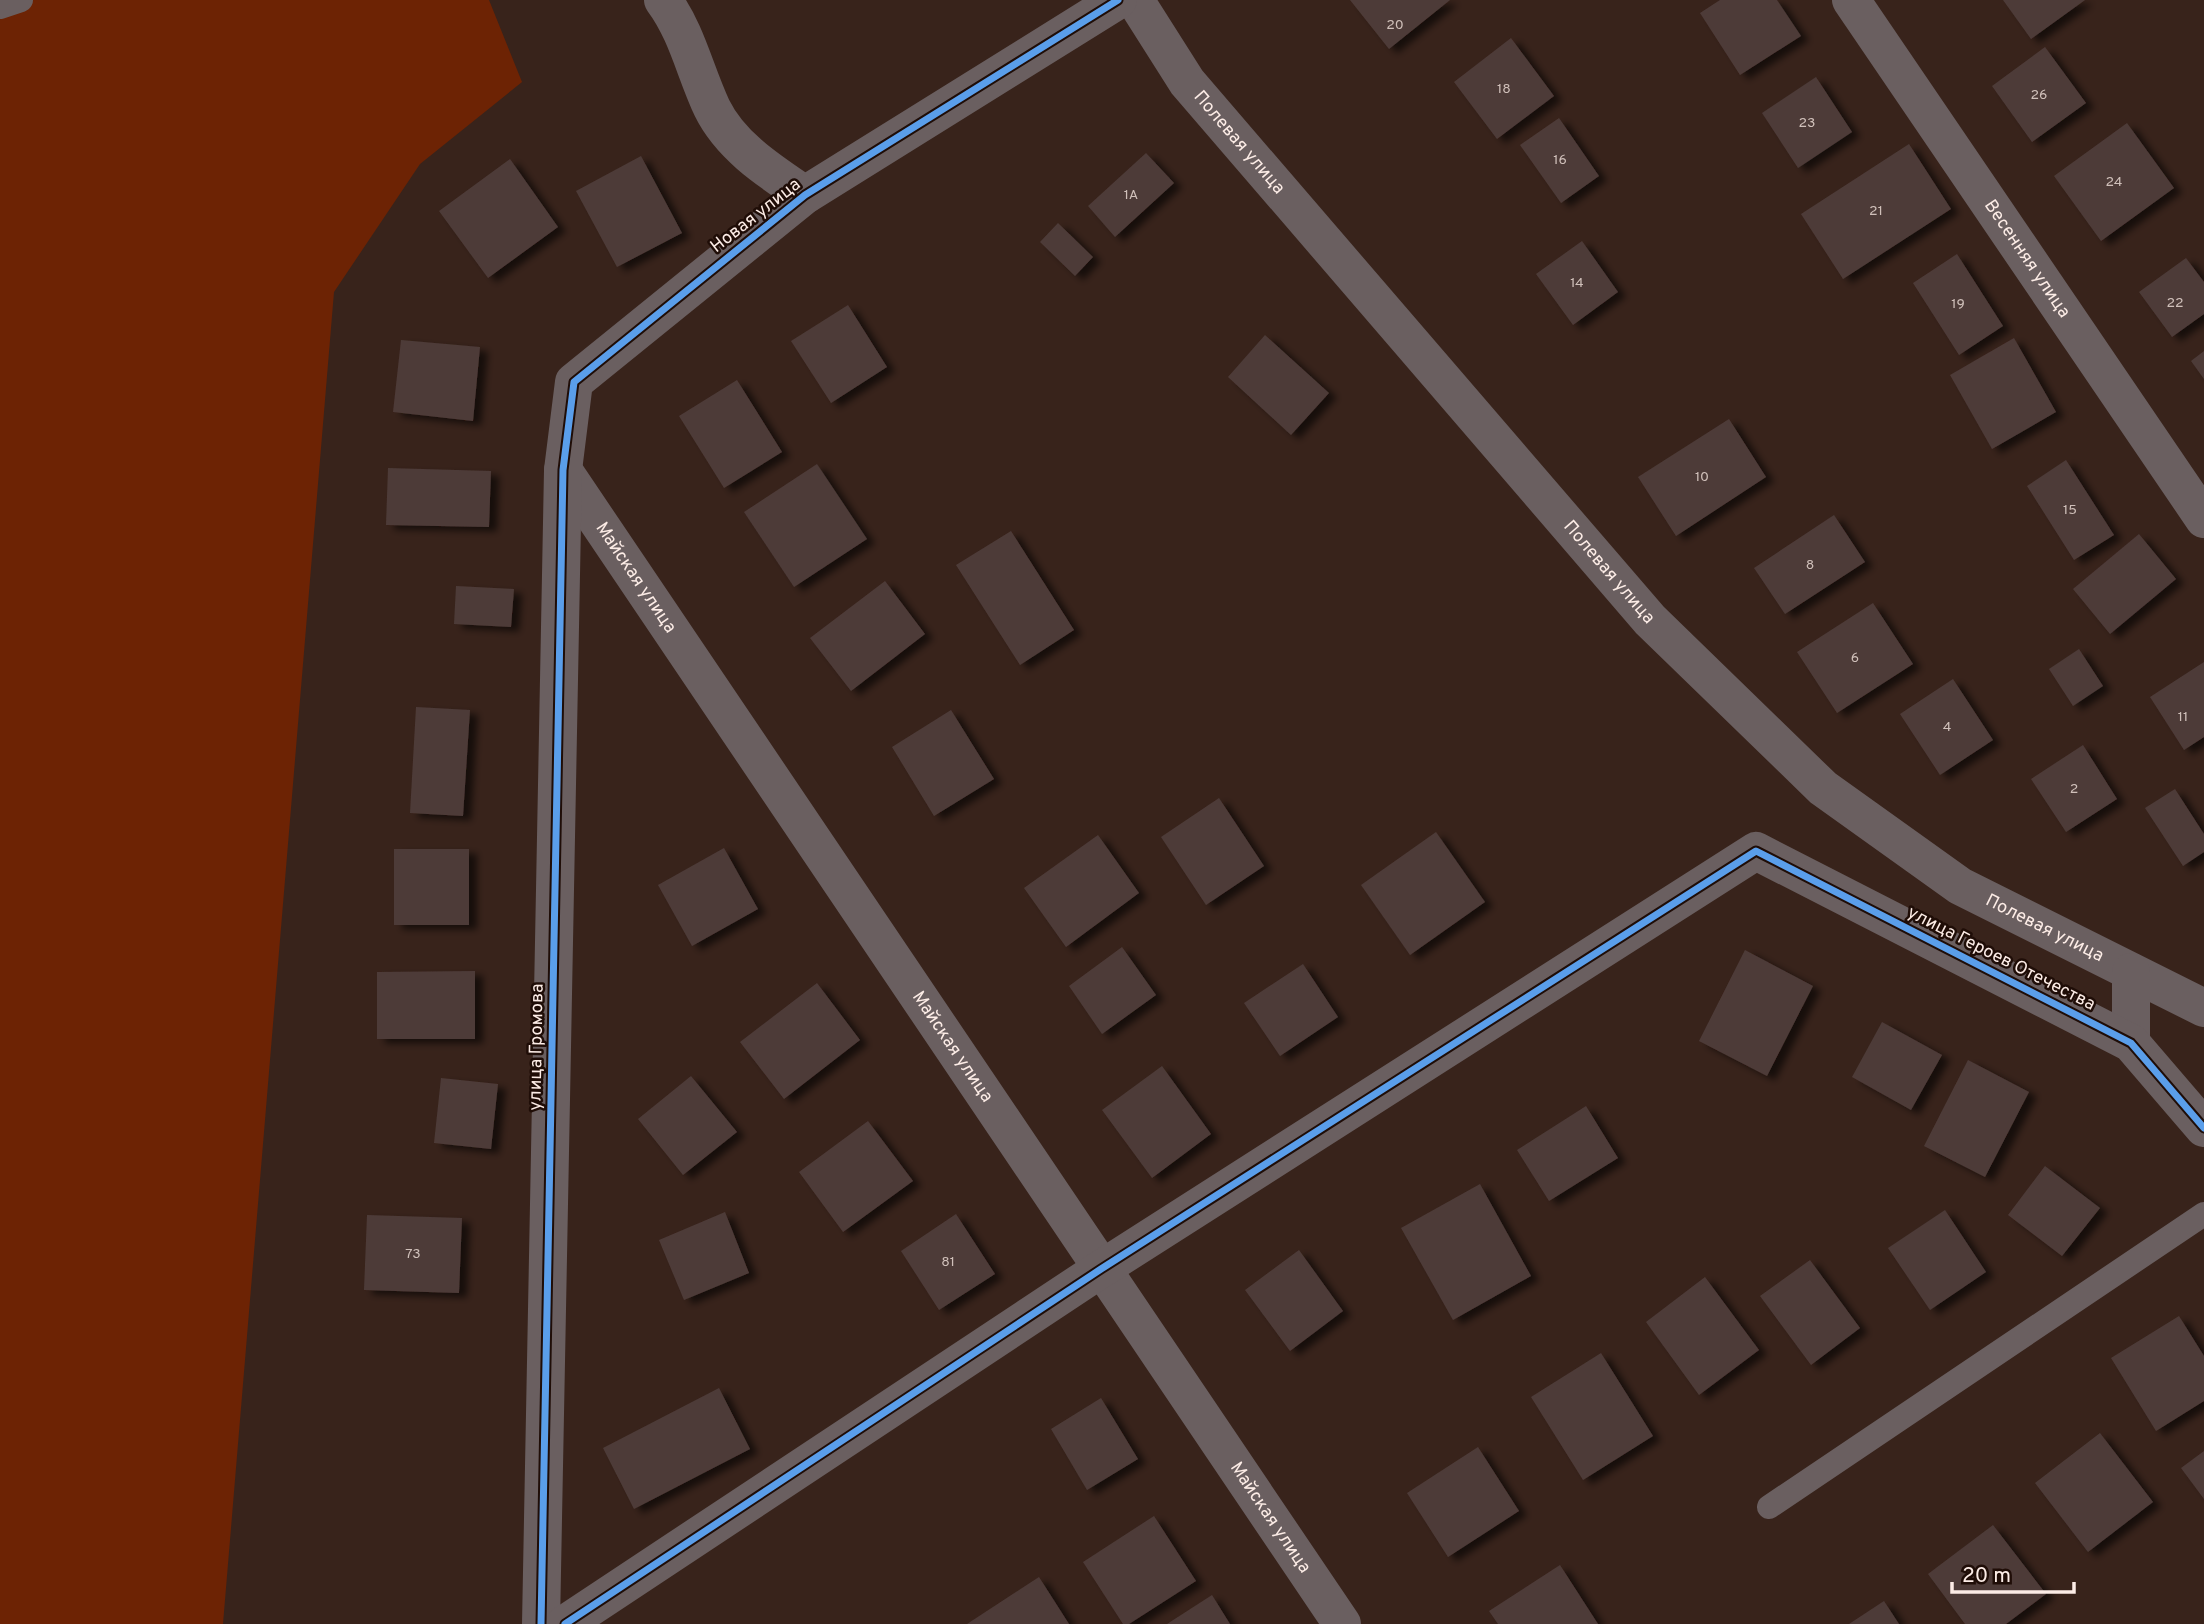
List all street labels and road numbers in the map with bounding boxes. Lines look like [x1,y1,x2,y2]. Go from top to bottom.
street label: Полевая улица [1188,86,1290,199]
street label: Новая улица [706,174,806,258]
street label: Весенняя улица [1979,195,2075,322]
street label: Полевая улица [1558,516,1660,629]
street label: Майская улица [590,518,681,638]
street label: Полевая улица [1982,889,2108,967]
street label: улица Героев Отечества [1903,902,2099,1016]
street label: улица Громова [524,983,550,1111]
street label: Майская улица [907,987,998,1107]
street label: Майская улица [1225,1458,1316,1578]

